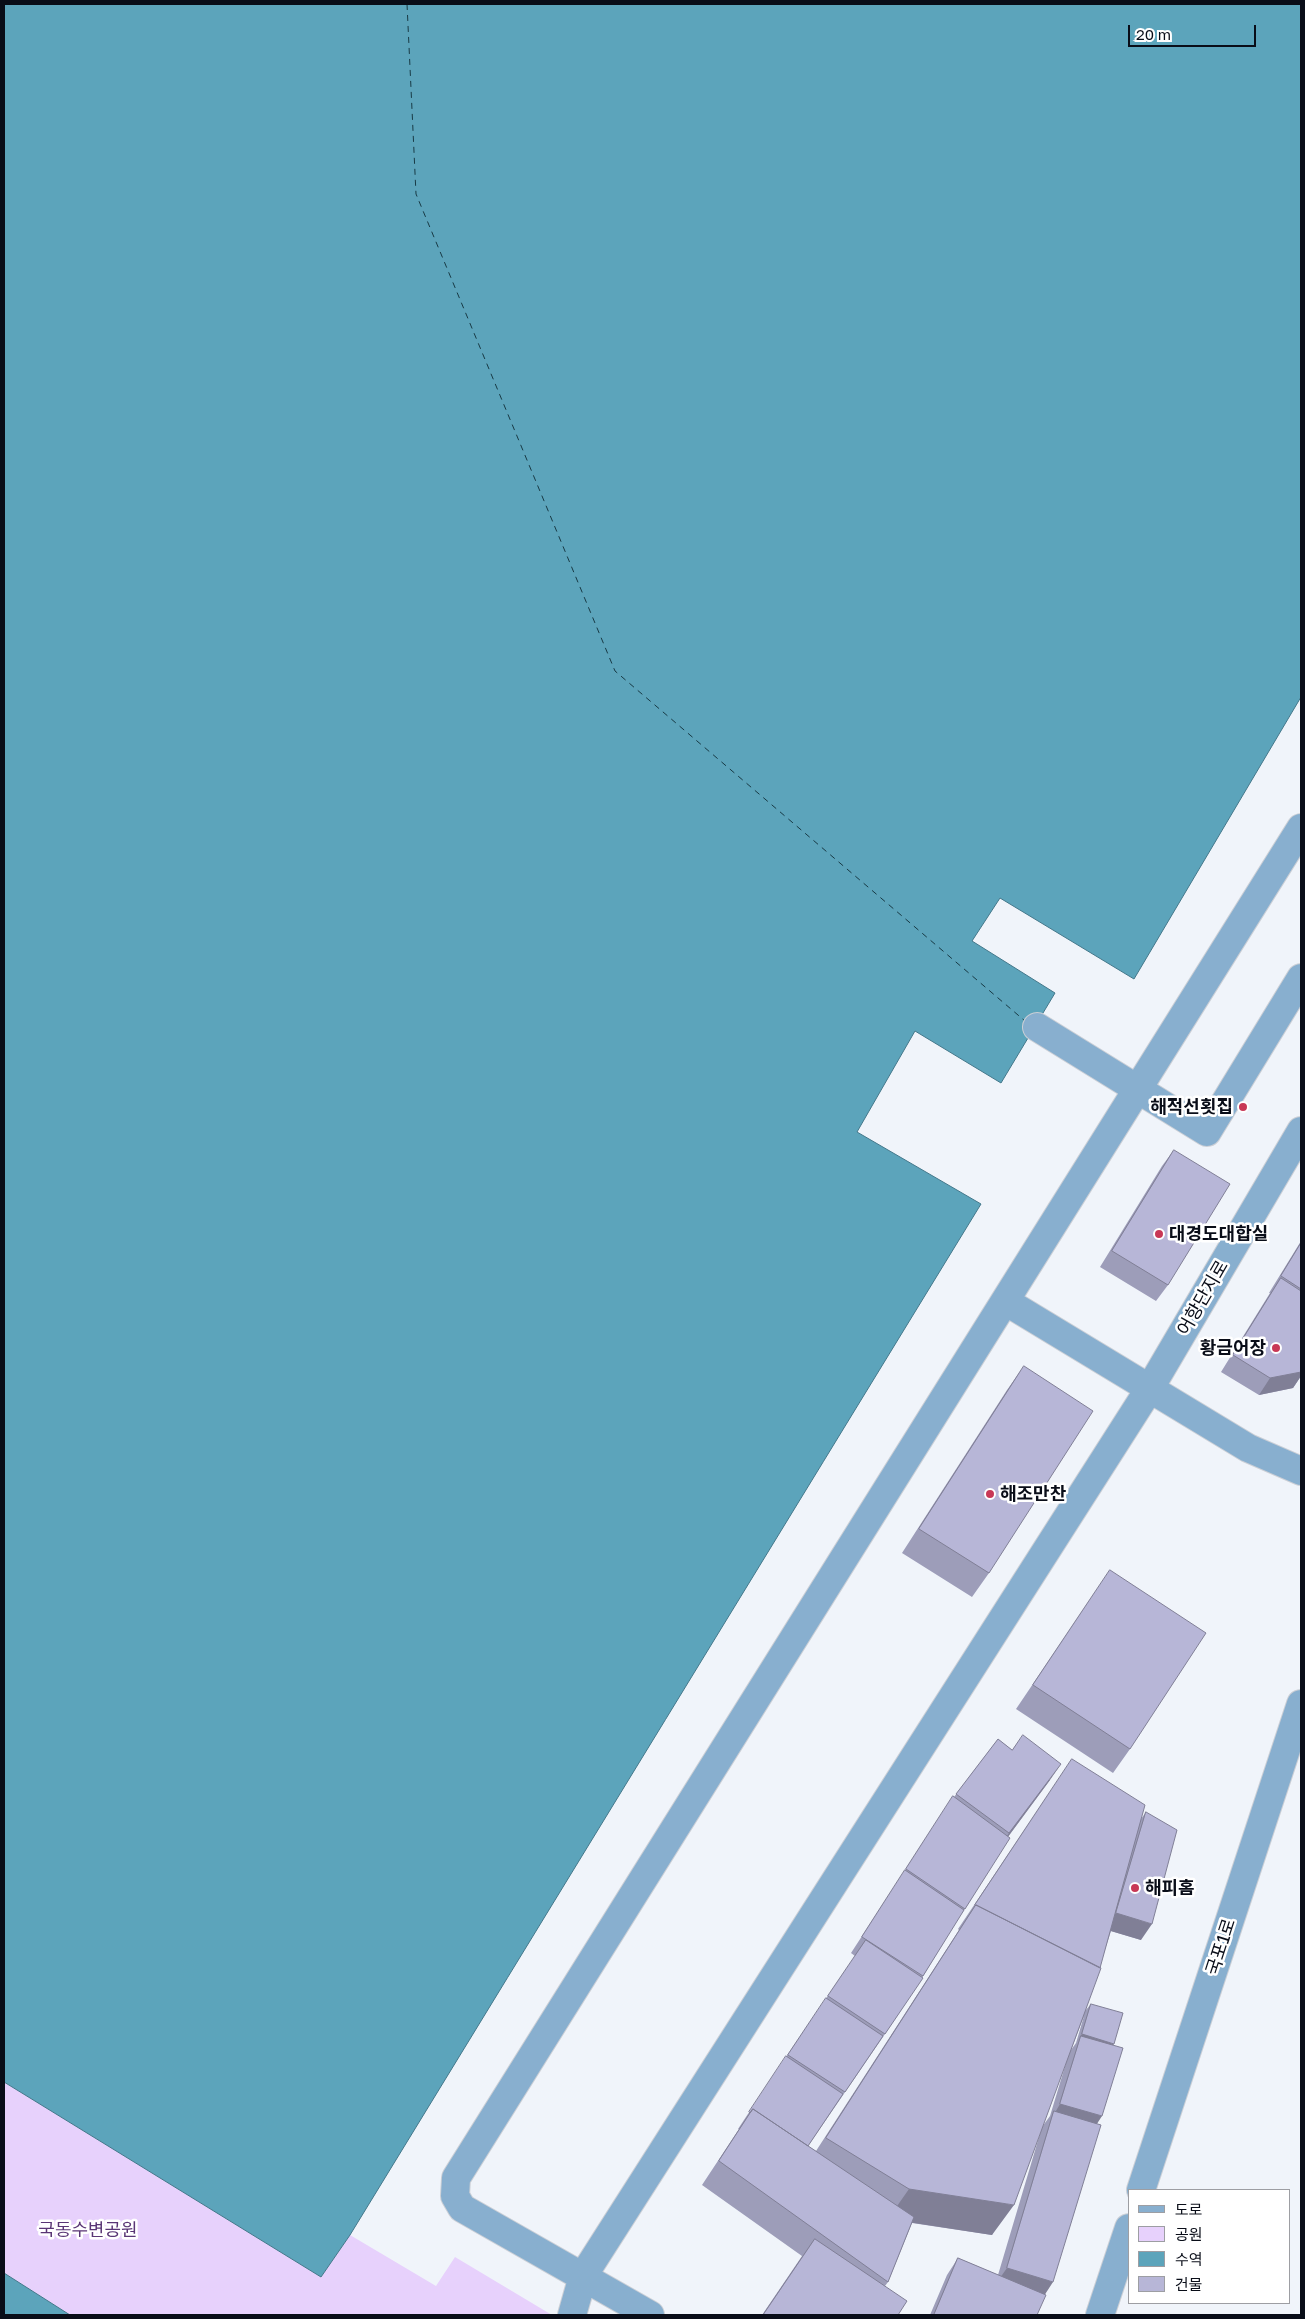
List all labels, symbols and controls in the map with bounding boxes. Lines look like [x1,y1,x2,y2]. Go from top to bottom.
scale bar [1130,15,1258,47]
text: 20 m [1136,25,1171,43]
place label: 해적선횟집 [1150,1096,1233,1118]
marker: 해적선횟집 [1237,1101,1249,1113]
place label: 대경도대합실 [1169,1223,1268,1245]
marker: 대경도대합실 [1153,1228,1165,1240]
street label: 어항단지로 [1173,1257,1233,1339]
place label: 황금어장 [1200,1337,1266,1359]
marker: 황금어장 [1270,1342,1282,1354]
place label: 해조만찬 [1000,1483,1066,1505]
marker: 해조만찬 [984,1488,996,1500]
place label: 해피홈 [1145,1877,1195,1899]
marker: 해피홈 [1129,1882,1141,1894]
street label: 국포1로 [1202,1916,1240,1978]
legend [1128,2189,1290,2304]
text: 도로 [1175,2200,1203,2218]
park label: 국동수변공원 [38,2219,138,2241]
text: 공원 [1175,2225,1203,2243]
text: 수역 [1175,2250,1203,2268]
text: 건물 [1175,2275,1203,2293]

